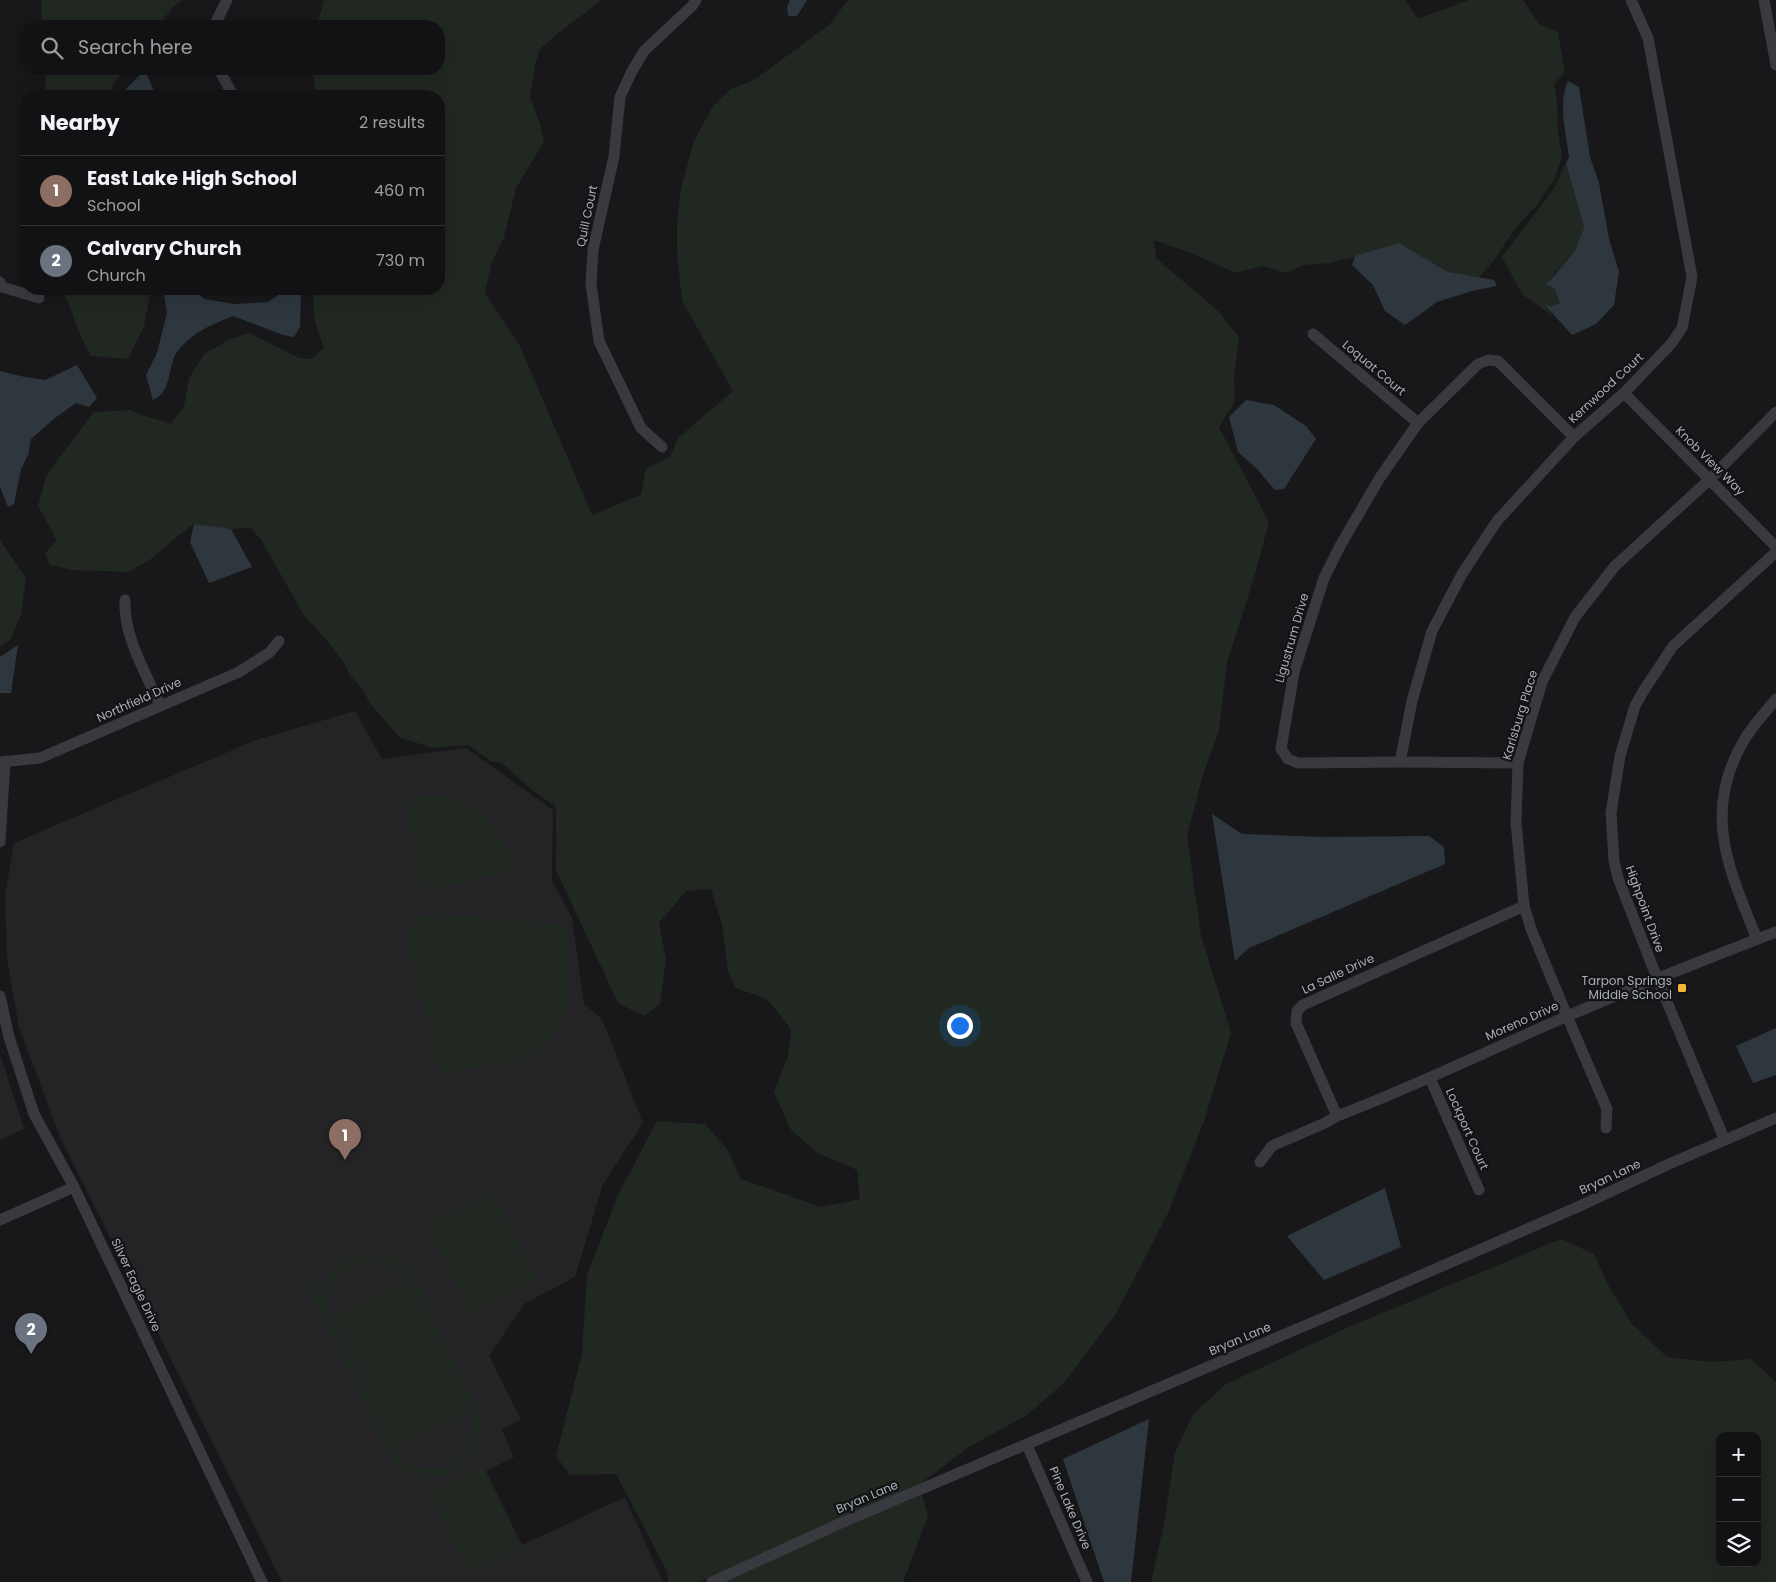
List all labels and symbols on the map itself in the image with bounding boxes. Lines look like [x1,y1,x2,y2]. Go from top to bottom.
street label: Quill Court [572,183,601,248]
street label: Loquat Court [1339,336,1410,399]
street label: Kernwood Court [1564,348,1647,427]
street label: Knob View Way [1672,422,1749,499]
street label: Ligustrum Drive [1271,591,1312,685]
street label: Karlsburg Place [1498,668,1541,762]
street label: Northfield Drive [94,673,184,726]
street label: Highpoint Drive [1622,863,1669,955]
street label: La Salle Drive [1299,949,1377,998]
place label: Tarpon Springs Middle School [1582,972,1672,1003]
marker: Tarpon Springs Middle School [1676,982,1688,994]
street label: Moreno Drive [1482,997,1561,1044]
your location [947,1013,973,1039]
street label: Lockport Court [1442,1085,1493,1172]
pin: 1 [329,1119,361,1160]
street label: Bryan Lane [1576,1155,1643,1198]
street label: Silver Eagle Drive [107,1235,165,1334]
pin: 2 [15,1313,47,1354]
street label: Bryan Lane [1206,1318,1274,1359]
street label: Pine Lake Drive [1045,1464,1096,1552]
street label: Bryan Lane [833,1476,901,1517]

